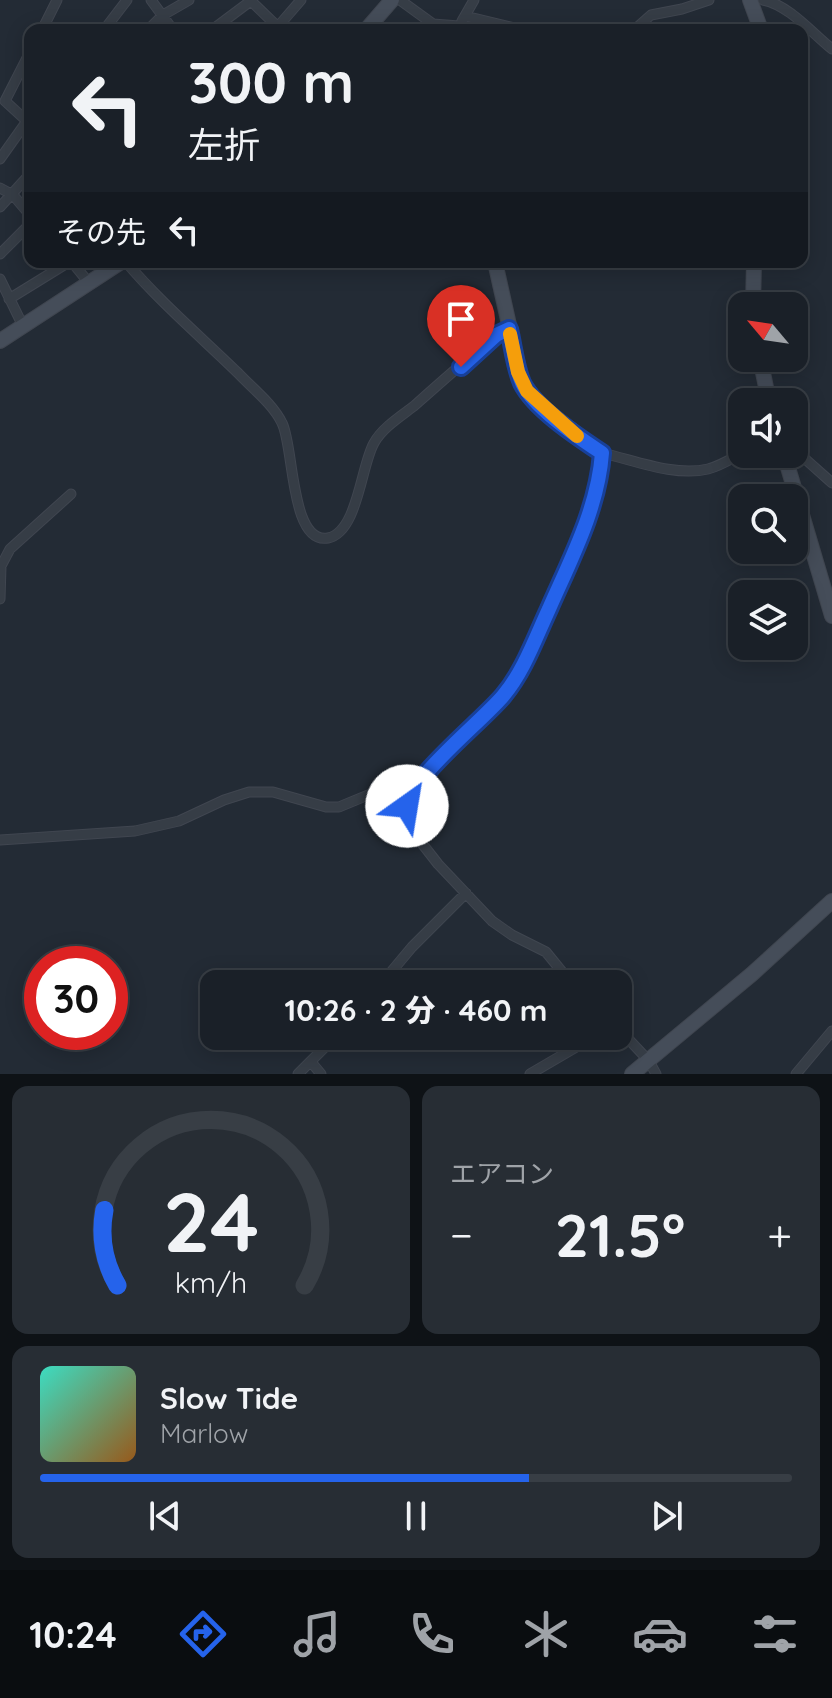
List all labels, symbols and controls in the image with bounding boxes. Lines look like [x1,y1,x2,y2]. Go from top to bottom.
text: 300 m [188,47,354,117]
icon: left [56,56,160,160]
text: 左折 [188,122,260,167]
icon: left [162,208,206,252]
text: その先 [56,213,146,251]
pin [427,285,495,367]
north arrow [728,292,808,372]
map controls [728,292,808,660]
icon: arrive [439,297,483,341]
button: sound [728,388,808,468]
button: search [728,484,808,564]
button: layers [728,580,808,660]
position arrow [365,764,449,848]
speed limit sign: 30 [24,946,128,1050]
text: 10:26 · 2 分 · 460 m [284,991,548,1029]
text: エアコン [450,1157,554,1190]
text: 24 [163,1169,259,1273]
text: 21.5° [555,1197,685,1272]
text: − [450,1207,473,1262]
text: + [767,1207,792,1262]
text: km/h [175,1264,247,1300]
text: Slow Tide [160,1379,298,1417]
text: Marlow [160,1417,248,1450]
icon: previous [143,1494,187,1538]
icon: pause [394,1494,438,1538]
icon: next [645,1494,689,1538]
icon: directions [175,1606,231,1662]
icon: music [289,1606,345,1662]
icon: phone [404,1606,460,1662]
icon: climate [518,1606,574,1662]
icon: car [632,1606,688,1662]
icon: filters [747,1606,803,1662]
text: 10:24 [29,1612,117,1657]

